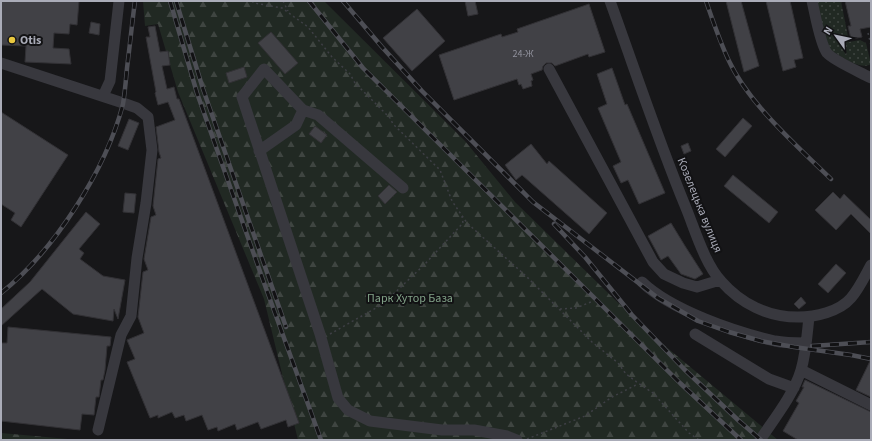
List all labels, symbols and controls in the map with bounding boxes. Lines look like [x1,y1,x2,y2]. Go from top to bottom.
north arrow [816,16,856,56]
text: N [820,24,836,38]
place label: Otis [20,32,41,49]
marker: Otis [7,35,17,45]
house number: 24-Ж [512,47,534,61]
street label: Козелецька вулиця [673,155,726,255]
park label: Парк Хутор База [367,290,453,307]

